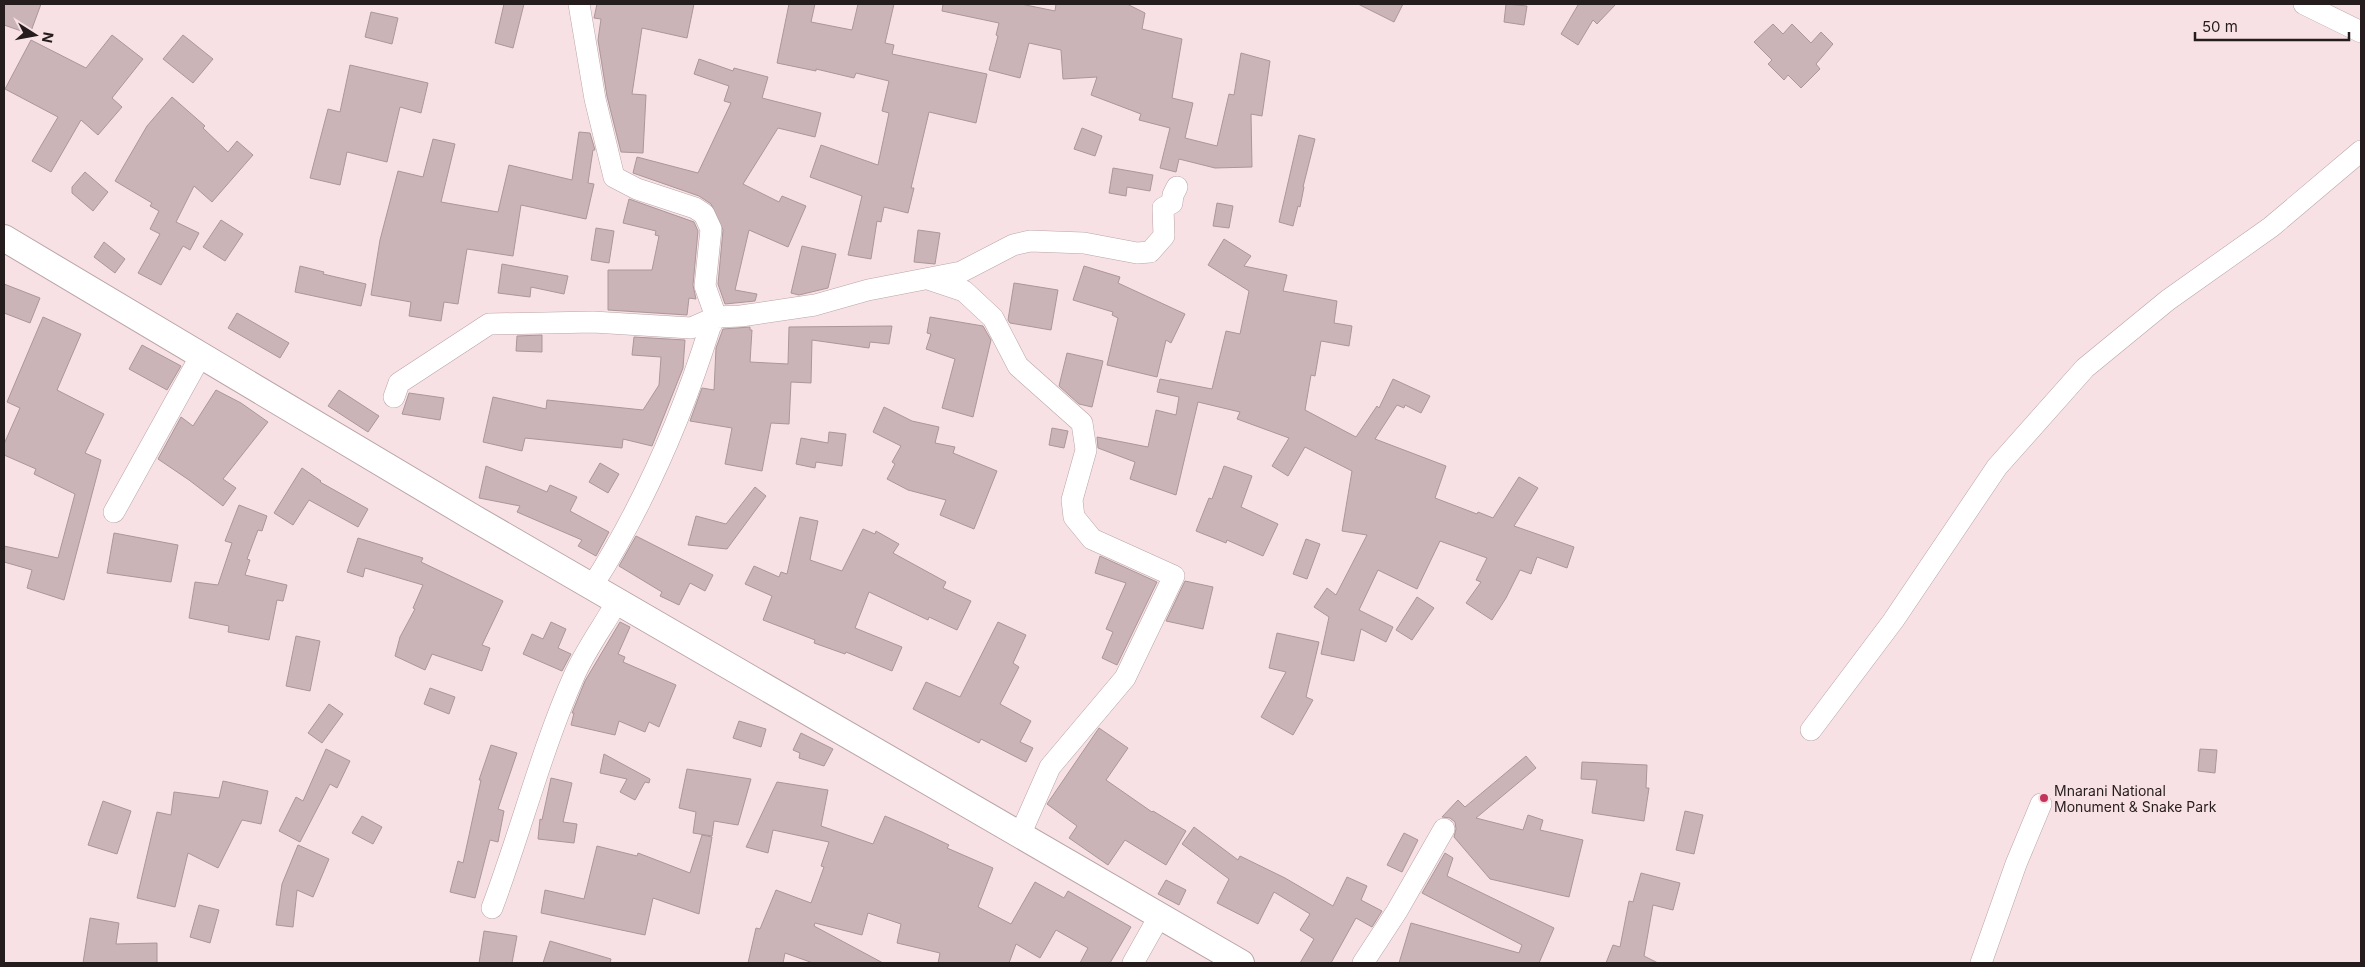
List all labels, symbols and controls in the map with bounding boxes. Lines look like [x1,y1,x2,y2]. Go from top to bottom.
north arrow [10,10,60,60]
scale bar [2195,10,2349,42]
text: 50 m [2202,17,2238,36]
text: N [39,31,58,44]
place label: Mnarani National Monument & Snake Park [2054,782,2217,815]
marker: Mnarani National Monument & Snake Park [2038,792,2050,804]

